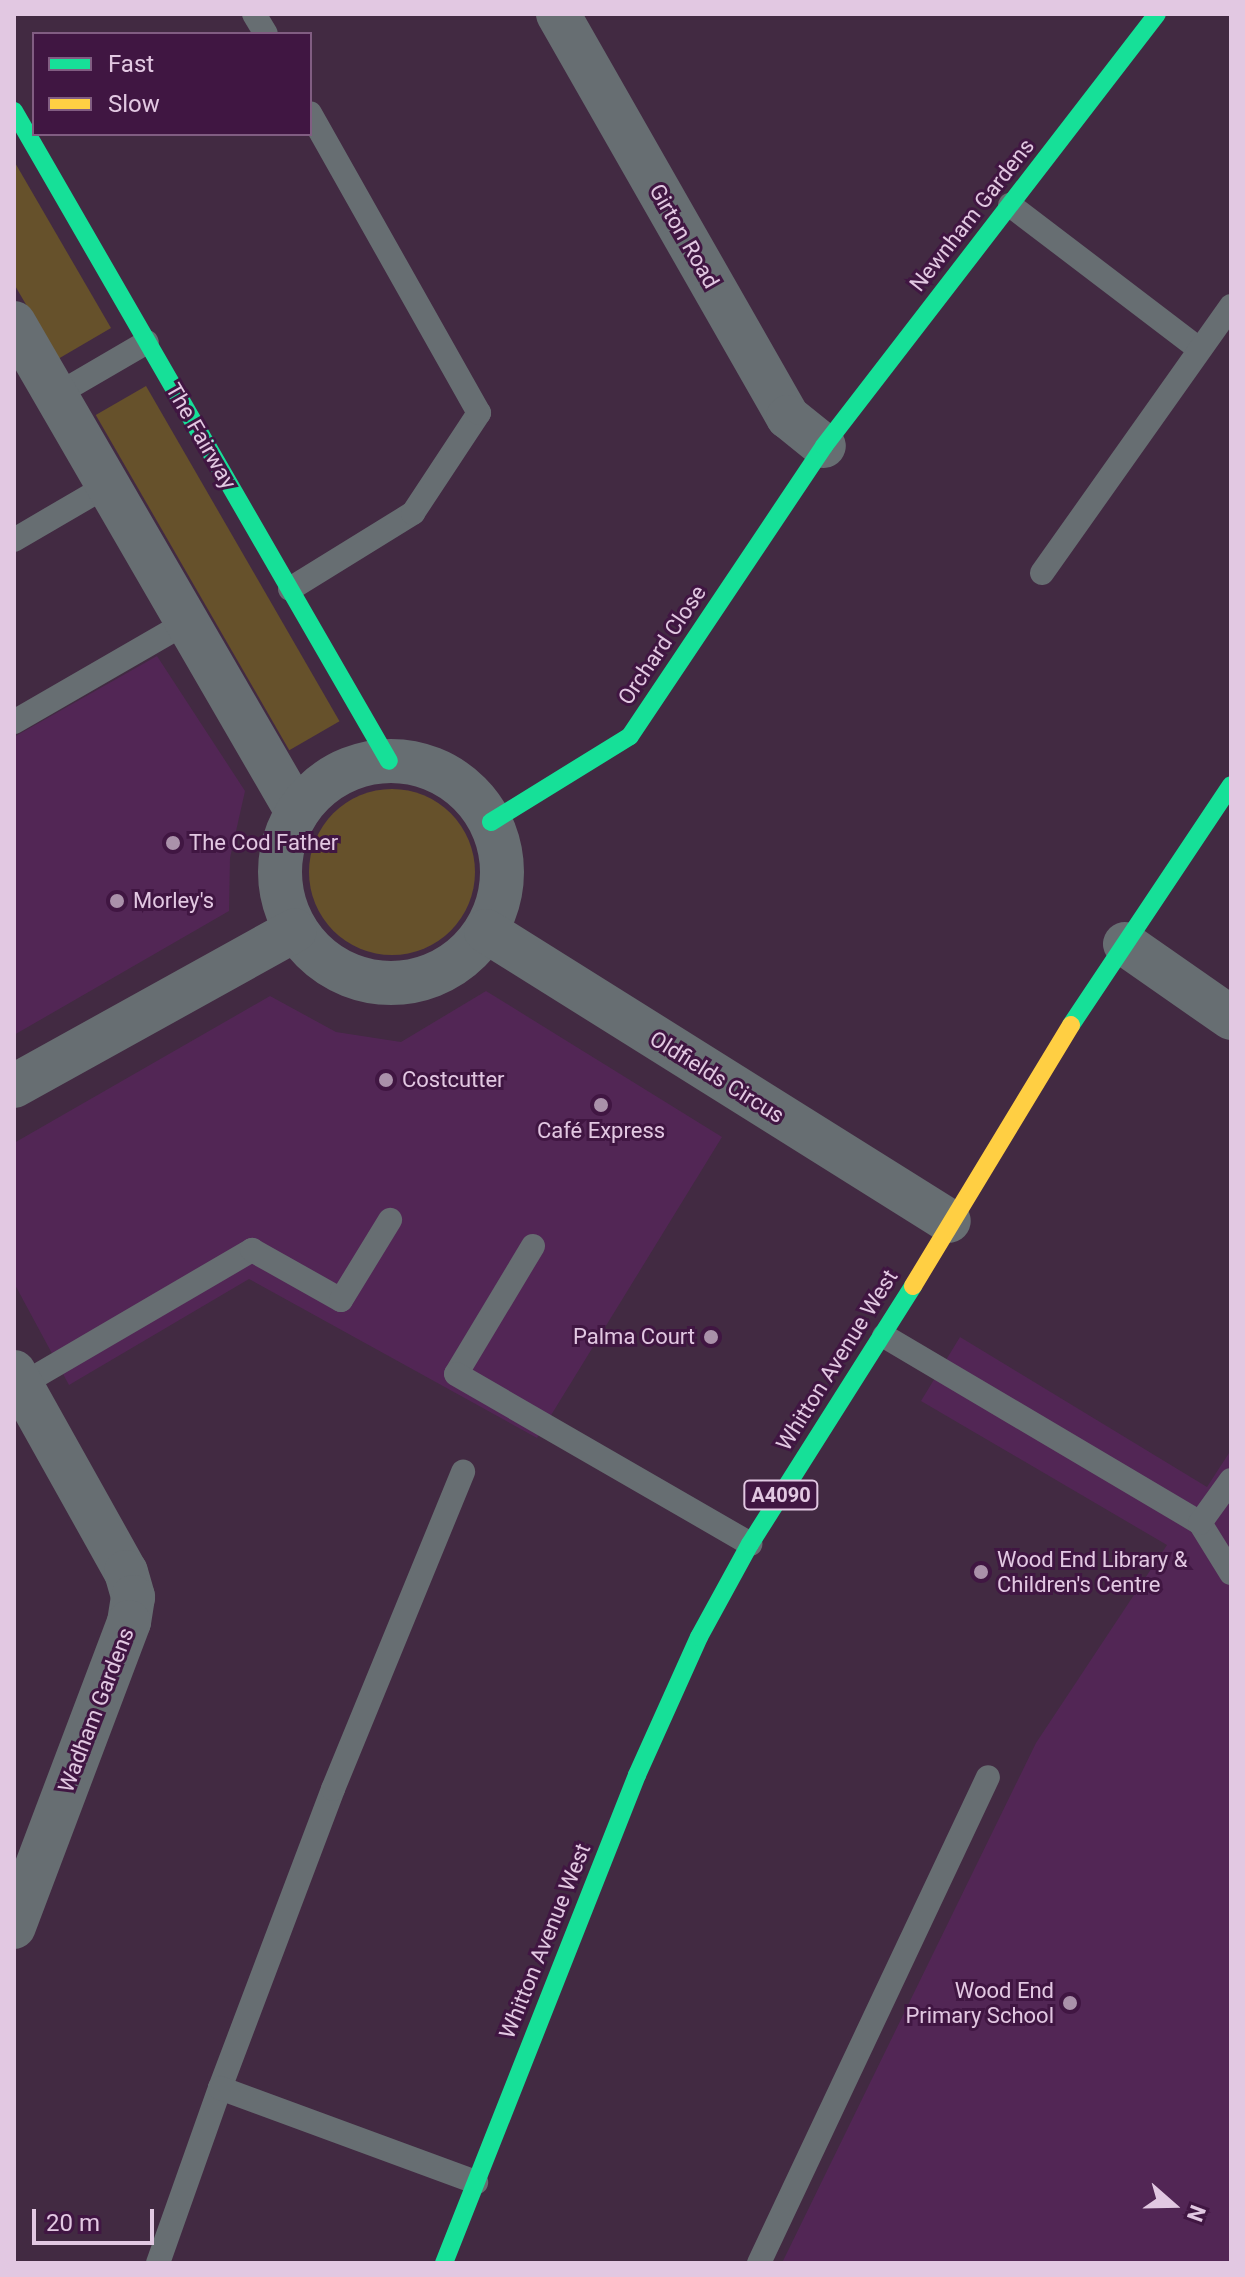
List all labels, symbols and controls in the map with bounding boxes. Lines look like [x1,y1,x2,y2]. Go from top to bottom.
legend [32,32,312,136]
text: Fast [108,50,154,78]
text: Slow [108,90,160,118]
street label: Newnham Gardens [904,133,1040,297]
street label: Girton Road [644,179,724,293]
street label: The Fairway [160,378,242,494]
street label: Orchard Close [612,580,712,710]
place label: The Cod Father [189,830,338,856]
marker: The Cod Father [164,834,182,852]
place label: Morley's [133,888,214,914]
marker: Morley's [108,892,126,910]
street label: Oldfields Circus [645,1025,789,1129]
place label: Costcutter [402,1067,505,1093]
marker: Costcutter [377,1071,395,1089]
marker: Café Express [592,1096,610,1114]
place label: Café Express [537,1118,665,1144]
street label: Whitton Avenue West [771,1265,903,1455]
place label: Palma Court [573,1324,695,1350]
marker: Palma Court [702,1328,720,1346]
road number: A4090 [743,1479,819,1511]
place label: Wood End Library & Children's Centre [997,1546,1187,1598]
marker: Wood End Library & Children's Centre [972,1563,990,1581]
street label: Wadham Gardens [52,1624,140,1796]
street label: Whitton Avenue West [494,1840,596,2042]
place label: Wood End Primary School [905,1977,1054,2028]
marker: Wood End Primary School [1061,1994,1079,2012]
north arrow [1133,2165,1213,2245]
scale bar [36,2193,158,2243]
text: N [1182,2202,1210,2225]
text: 20 m [46,2209,100,2237]

